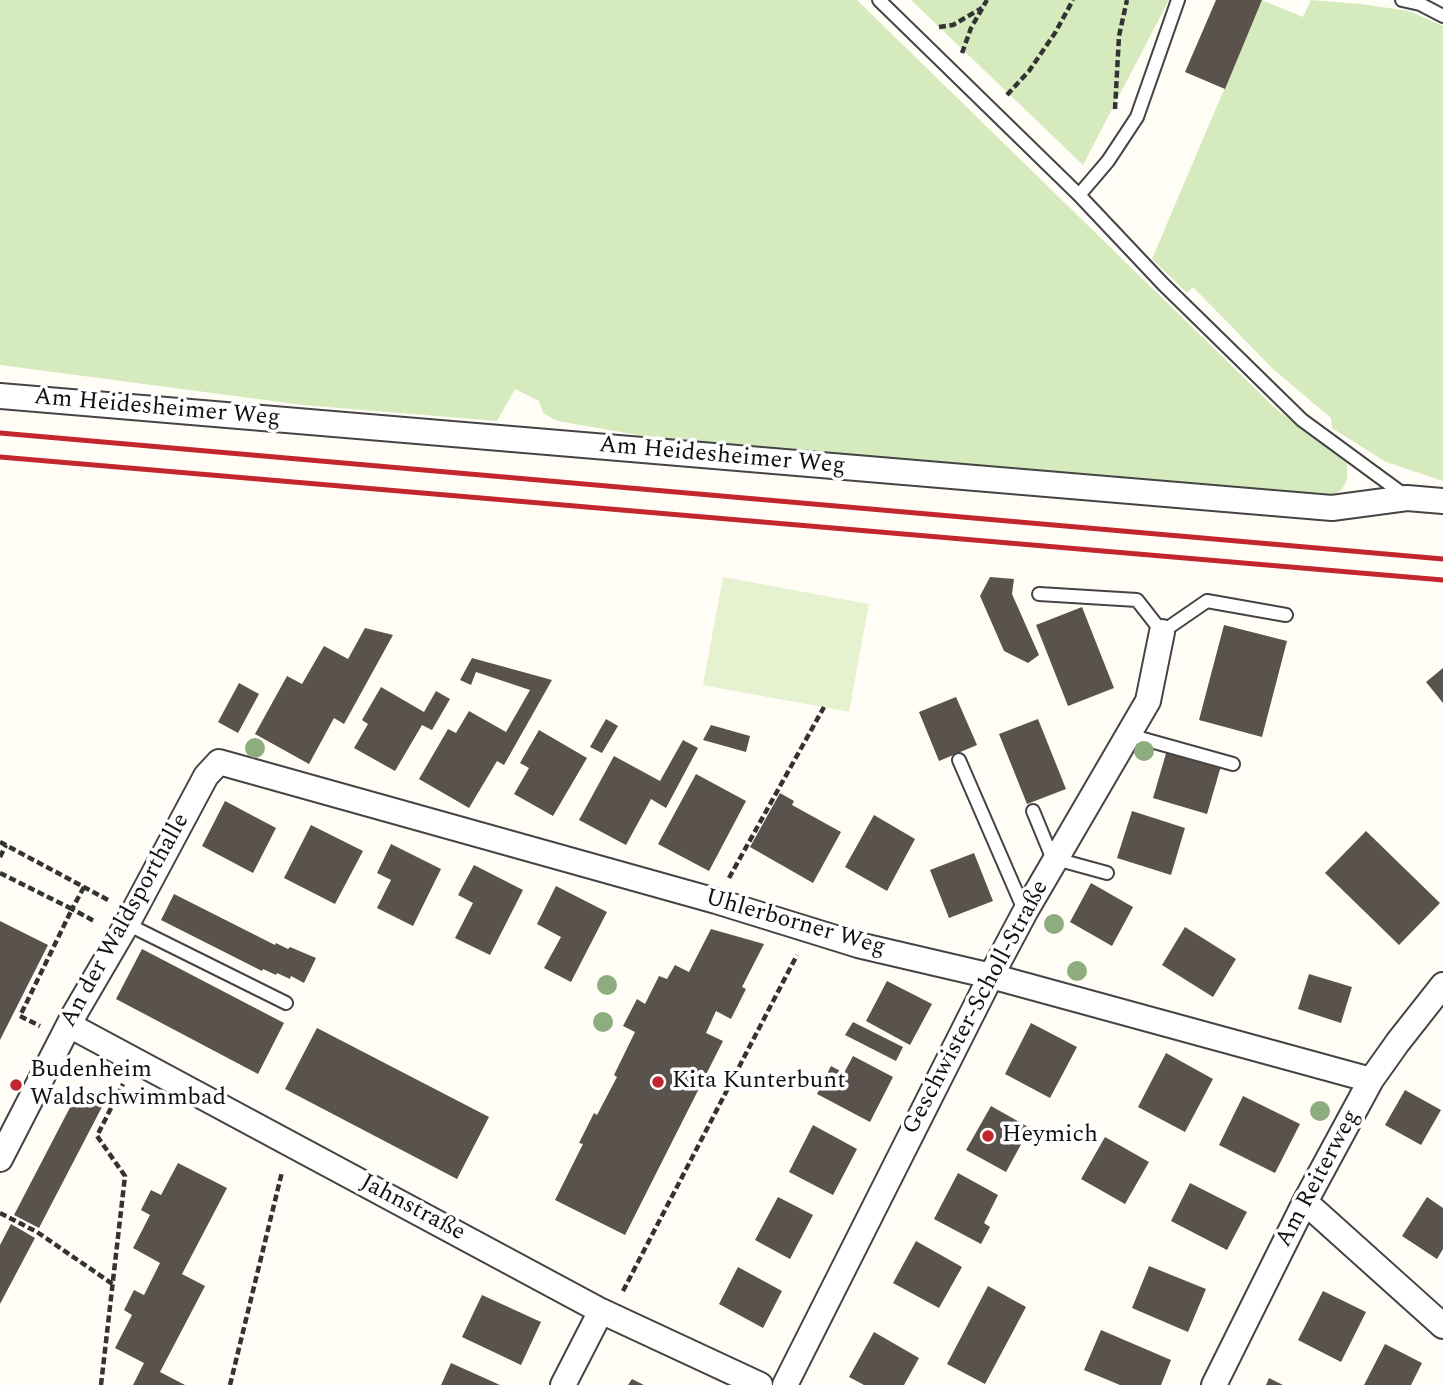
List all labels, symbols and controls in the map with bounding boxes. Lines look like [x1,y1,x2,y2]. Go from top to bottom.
street label: Am Heidesheimer Weg [33,384,281,434]
street label: Am Heidesheimer Weg [598,432,846,482]
street label: An der Waldsporthalle [55,809,197,1033]
street label: Geschwister-Scholl-Straße [898,876,1056,1140]
street label: Uhlerborner Weg [701,884,889,964]
place label: Budenheim Waldschwimmbad [30,1057,226,1113]
place label: Kita Kunterbunt [672,1068,846,1096]
marker: Kita Kunterbunt [650,1074,666,1090]
marker: Budenheim Waldschwimmbad [8,1077,24,1093]
street label: Am Reiterweg [1271,1105,1367,1253]
place label: Heymich [1002,1122,1098,1150]
marker: Heymich [980,1128,996,1144]
street label: Jahnstraße [355,1169,469,1249]

